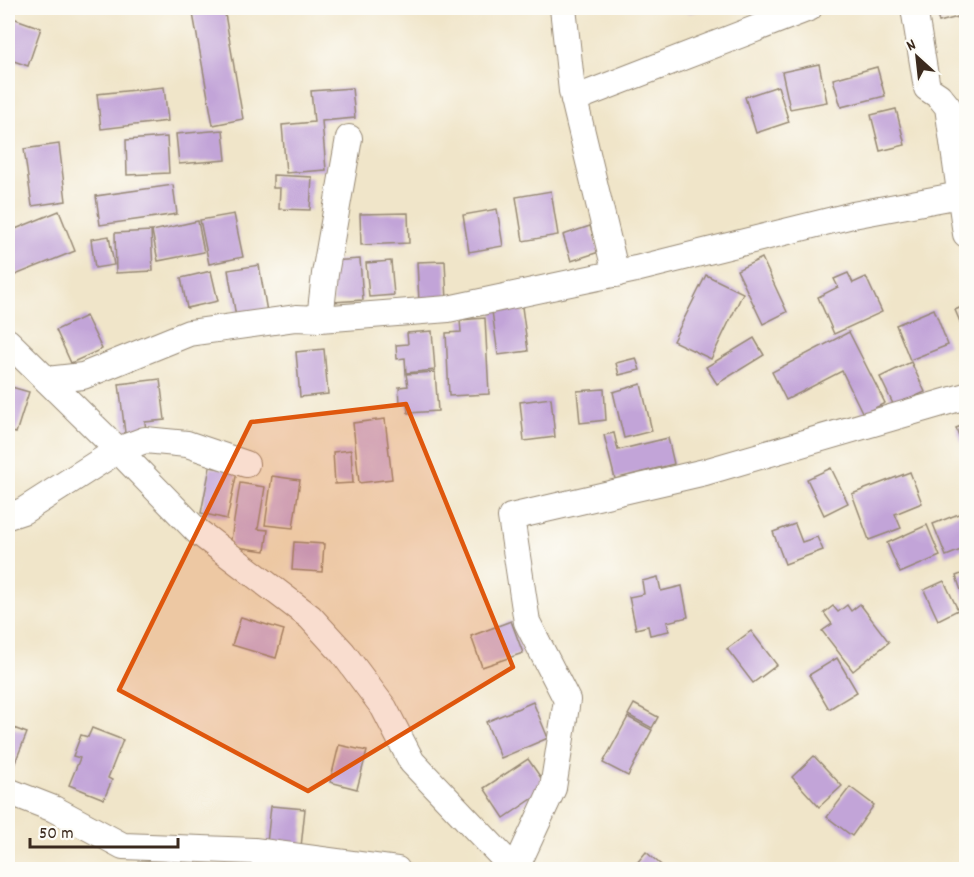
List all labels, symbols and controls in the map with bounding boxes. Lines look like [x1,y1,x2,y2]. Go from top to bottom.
north arrow [887,27,947,87]
text: N [903,34,920,58]
scale bar [30,811,178,849]
text: 50 m [39,822,74,847]

